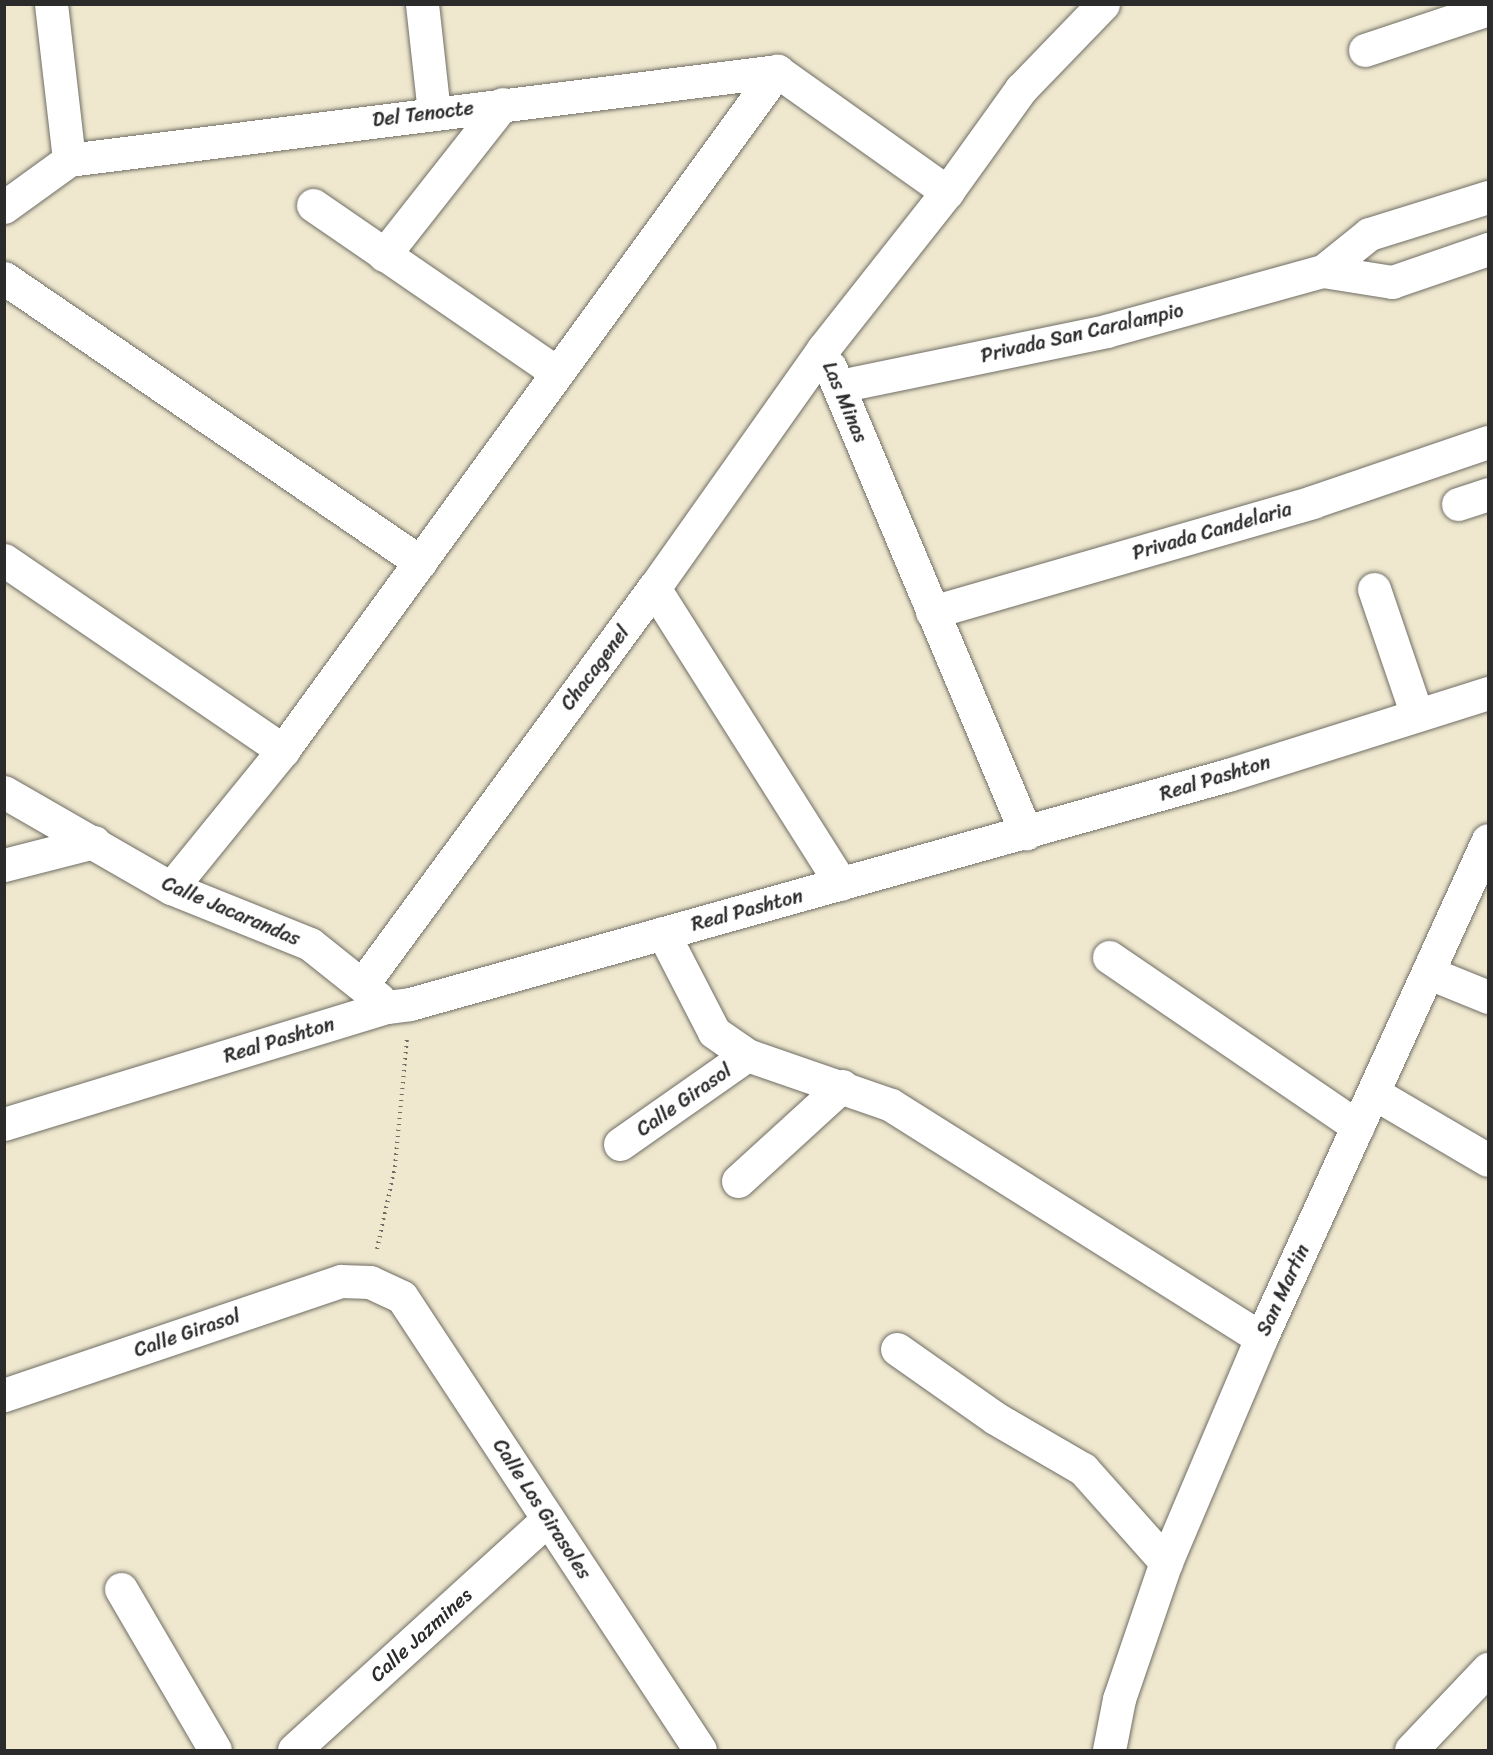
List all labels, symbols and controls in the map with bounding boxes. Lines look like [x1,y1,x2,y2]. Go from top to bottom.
street label: Del Tenocte [371,96,475,132]
street label: Privada San Caralampio [978,298,1186,368]
street label: Las Minas [817,358,873,446]
street label: Privada Candelaria [1130,497,1294,565]
street label: Chacagenel [555,621,635,715]
street label: Real Pashton [1157,750,1273,806]
street label: Calle Jacarandas [158,871,304,951]
street label: Real Pashton [689,884,805,936]
street label: Real Pashton [221,1012,337,1068]
street label: Calle Girasol [632,1059,736,1141]
street label: San Martin [1251,1240,1315,1340]
street label: Calle Girasol [131,1304,243,1362]
street label: Calle Los Girasoles [487,1434,597,1584]
street label: Calle Jazmines [365,1583,477,1687]

